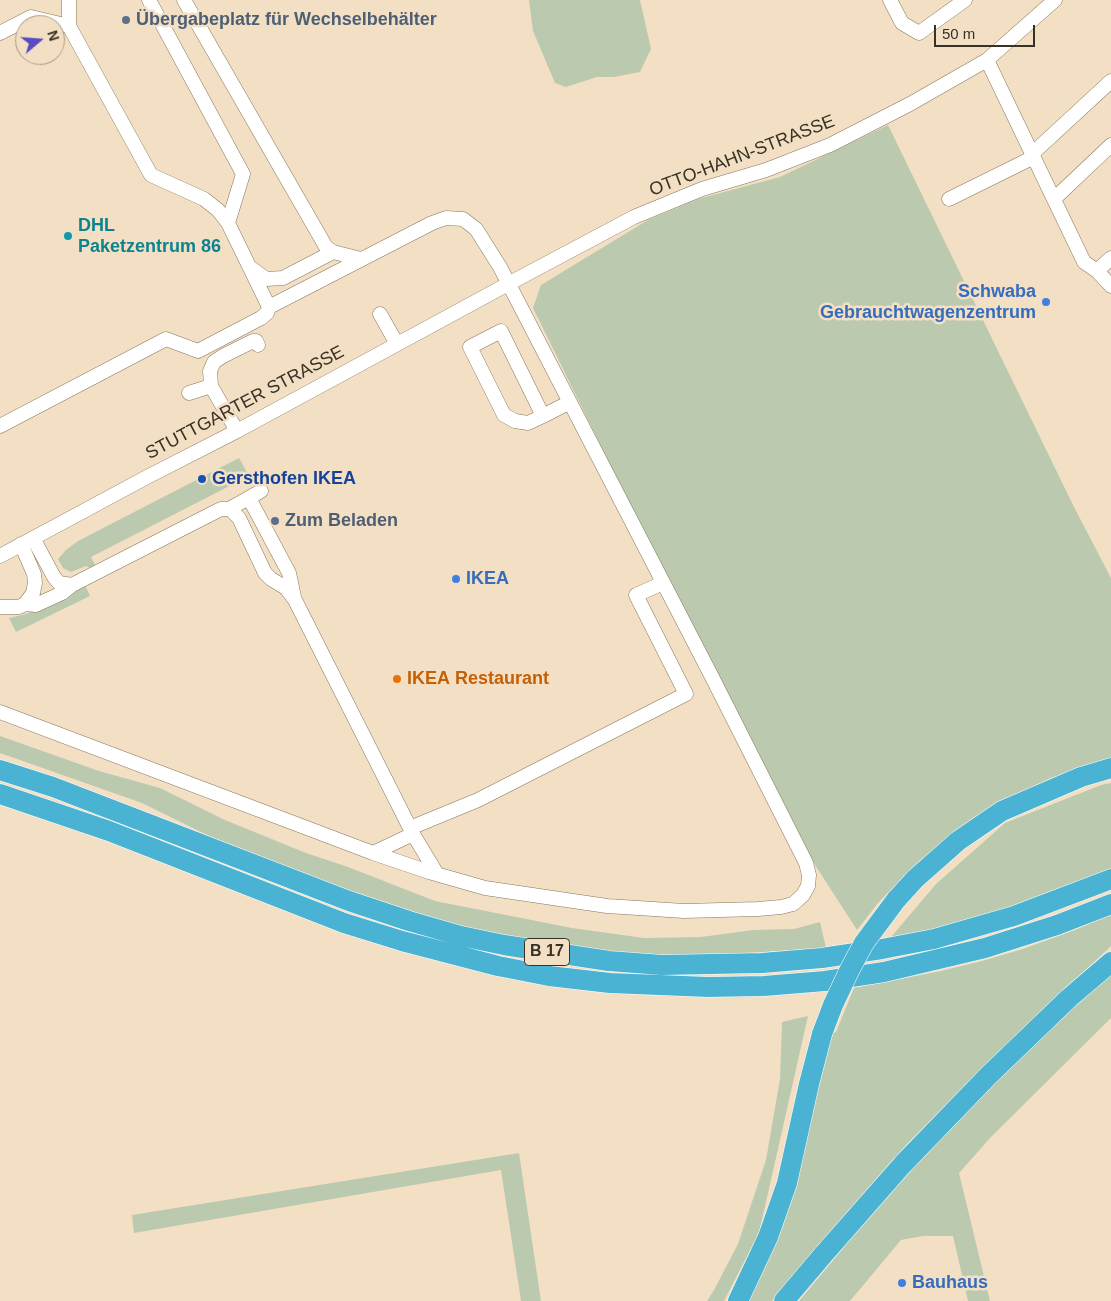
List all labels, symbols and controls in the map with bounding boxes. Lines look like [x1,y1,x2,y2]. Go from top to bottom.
place label: Übergabeplatz für Wechselbehälter [136,9,437,31]
marker: Übergabeplatz für Wechselbehälter [120,14,132,26]
north arrow [15,15,65,65]
scale bar [936,15,1037,47]
text: 50 m [942,25,975,42]
text: N [44,28,62,43]
street label: OTTO-HAHN-STRASSE [646,111,838,201]
place label: DHL Paketzentrum 86 [78,215,221,258]
marker: DHL Paketzentrum 86 [62,230,74,242]
place label: Schwaba Gebrauchtwagenzentrum [820,281,1036,324]
marker: Schwaba Gebrauchtwagenzentrum [1040,296,1052,308]
street label: STUTTGARTER STRASSE [142,341,348,465]
place label: Gersthofen IKEA [212,468,356,490]
marker: Gersthofen IKEA [196,473,208,485]
place label: Zum Beladen [285,510,398,532]
marker: Zum Beladen [269,515,281,527]
place label: IKEA [466,568,509,590]
marker: IKEA [450,573,462,585]
place label: IKEA Restaurant [407,668,549,690]
marker: IKEA Restaurant [391,673,403,685]
road number: B 17 [524,939,570,966]
place label: Bauhaus [912,1272,988,1294]
marker: Bauhaus [896,1277,908,1289]

